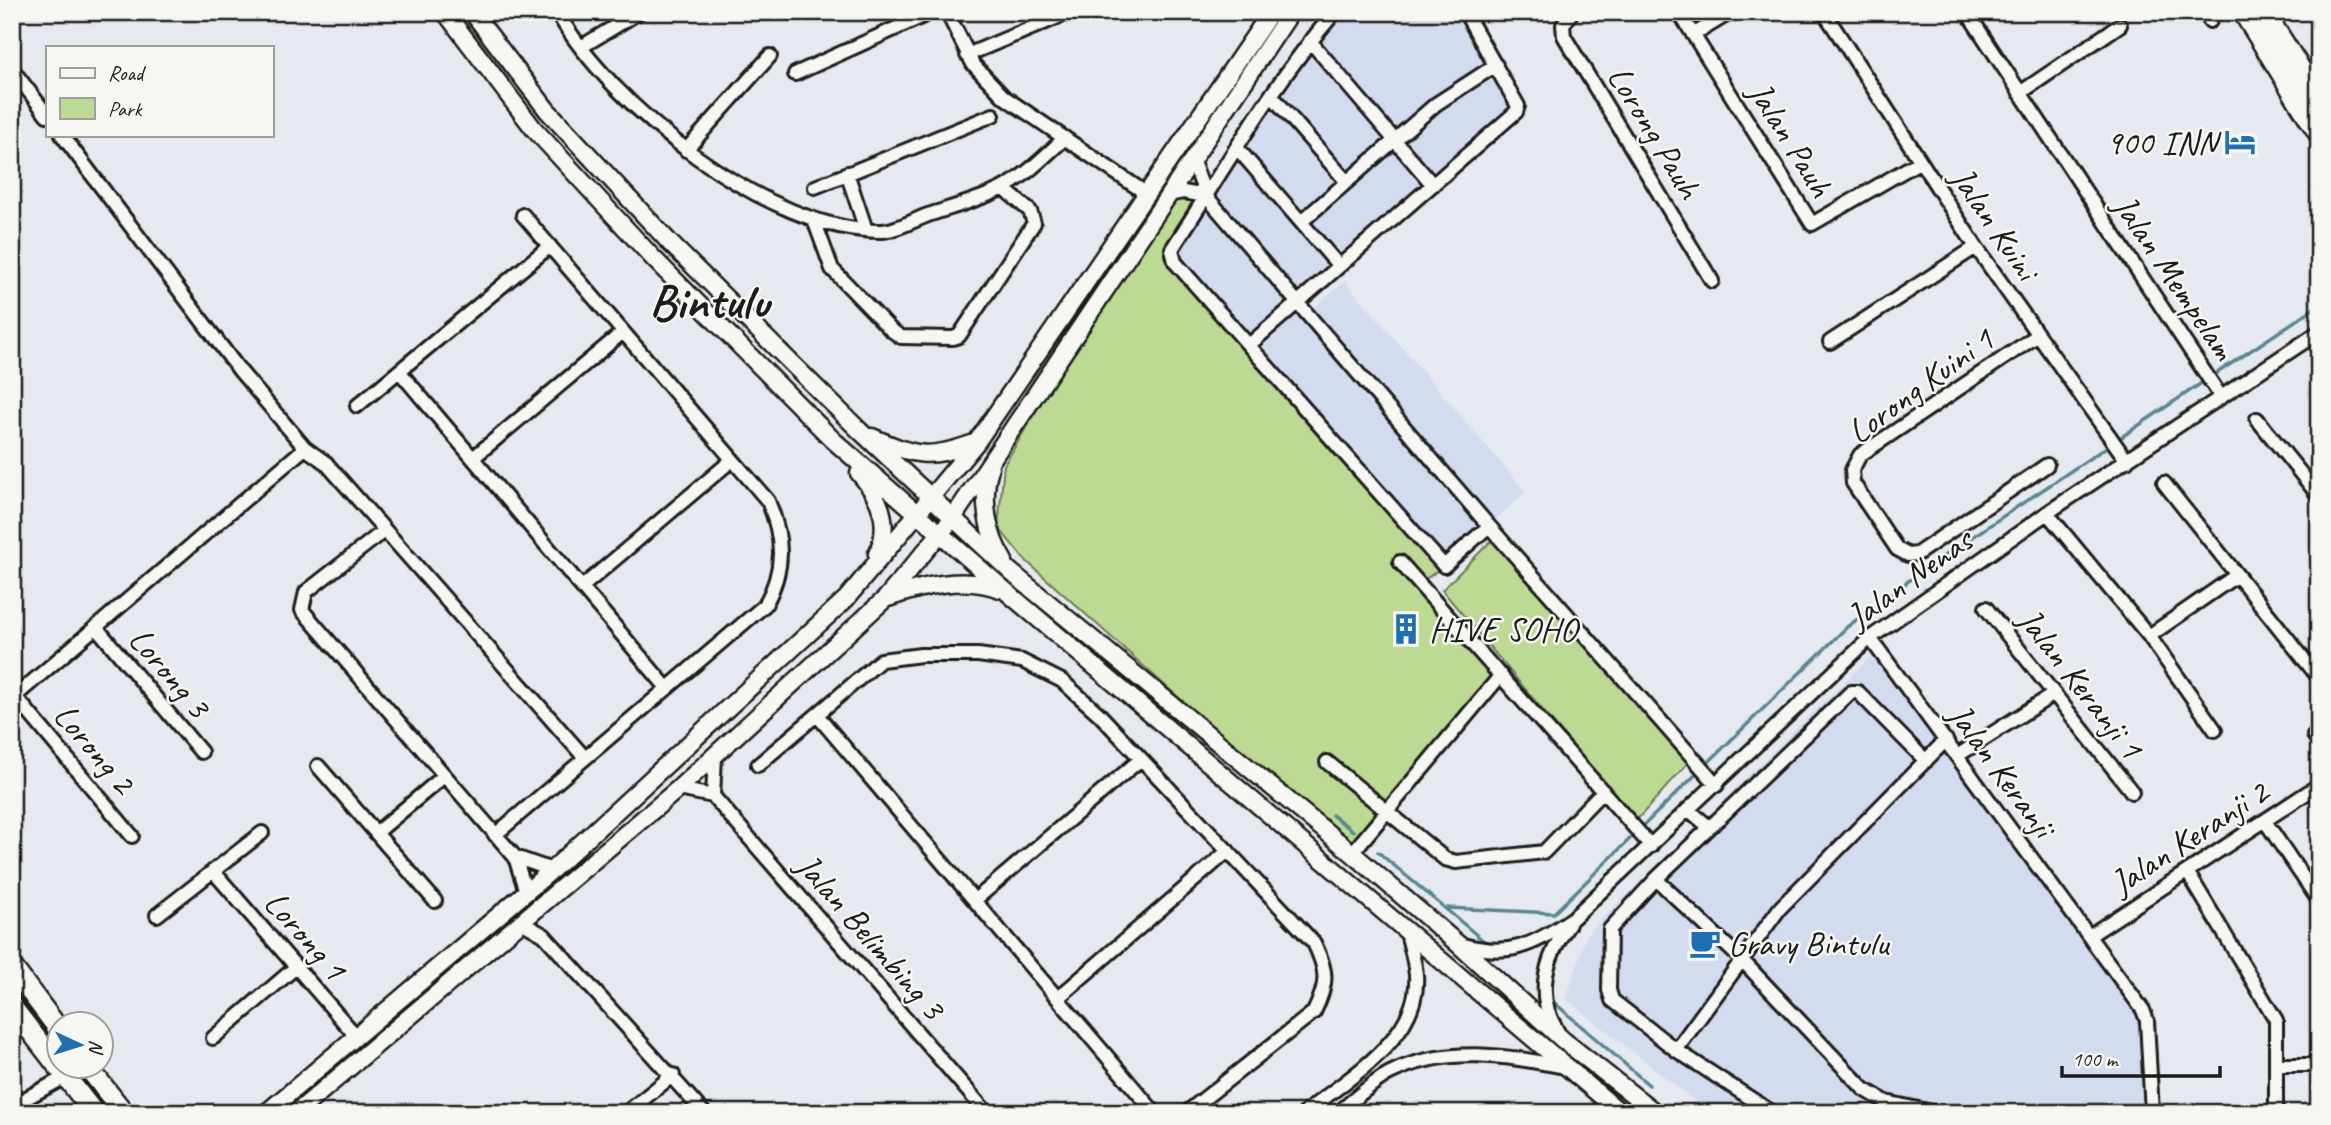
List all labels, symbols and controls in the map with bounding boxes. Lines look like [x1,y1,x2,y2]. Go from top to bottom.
legend [46,46,273,136]
street label: Lorong Pauh [1597,58,1713,208]
text: Road [108,60,147,86]
street label: Jalan Pauh [1737,71,1844,206]
text: Park [108,96,143,122]
place label: 900 INN [2106,120,2222,165]
hotel icon: 900 INN [2223,125,2257,159]
street label: Jalan Kuini [1939,156,2051,292]
street label: Jalan Mempelam [2102,184,2247,370]
district label: Bintulu [649,271,773,333]
street label: Lorong Kuini 1 [1838,316,2004,454]
street label: Jalan Nenas [1836,516,1983,640]
street label: Jalan Keranji 1 [2007,597,2155,769]
place label: HIVE SOHO [1429,607,1580,652]
building icon: HIVE SOHO [1389,612,1423,646]
street label: Lorong 3 [119,618,222,729]
street label: Jalan Keranji [1937,693,2068,850]
street label: Lorong 2 [44,694,148,805]
street label: Jalan Keranji 2 [2100,768,2279,906]
street label: Jalan Belimbing 3 [785,843,956,1030]
street label: Lorong 1 [254,881,358,991]
place label: Gravy Bintulu [1728,921,1890,966]
cafe icon: Gravy Bintulu [1688,926,1722,960]
north arrow [46,1010,116,1080]
scale bar [2062,1034,2219,1078]
text: N [83,1039,108,1056]
text: 100 m [2072,1046,2119,1072]

